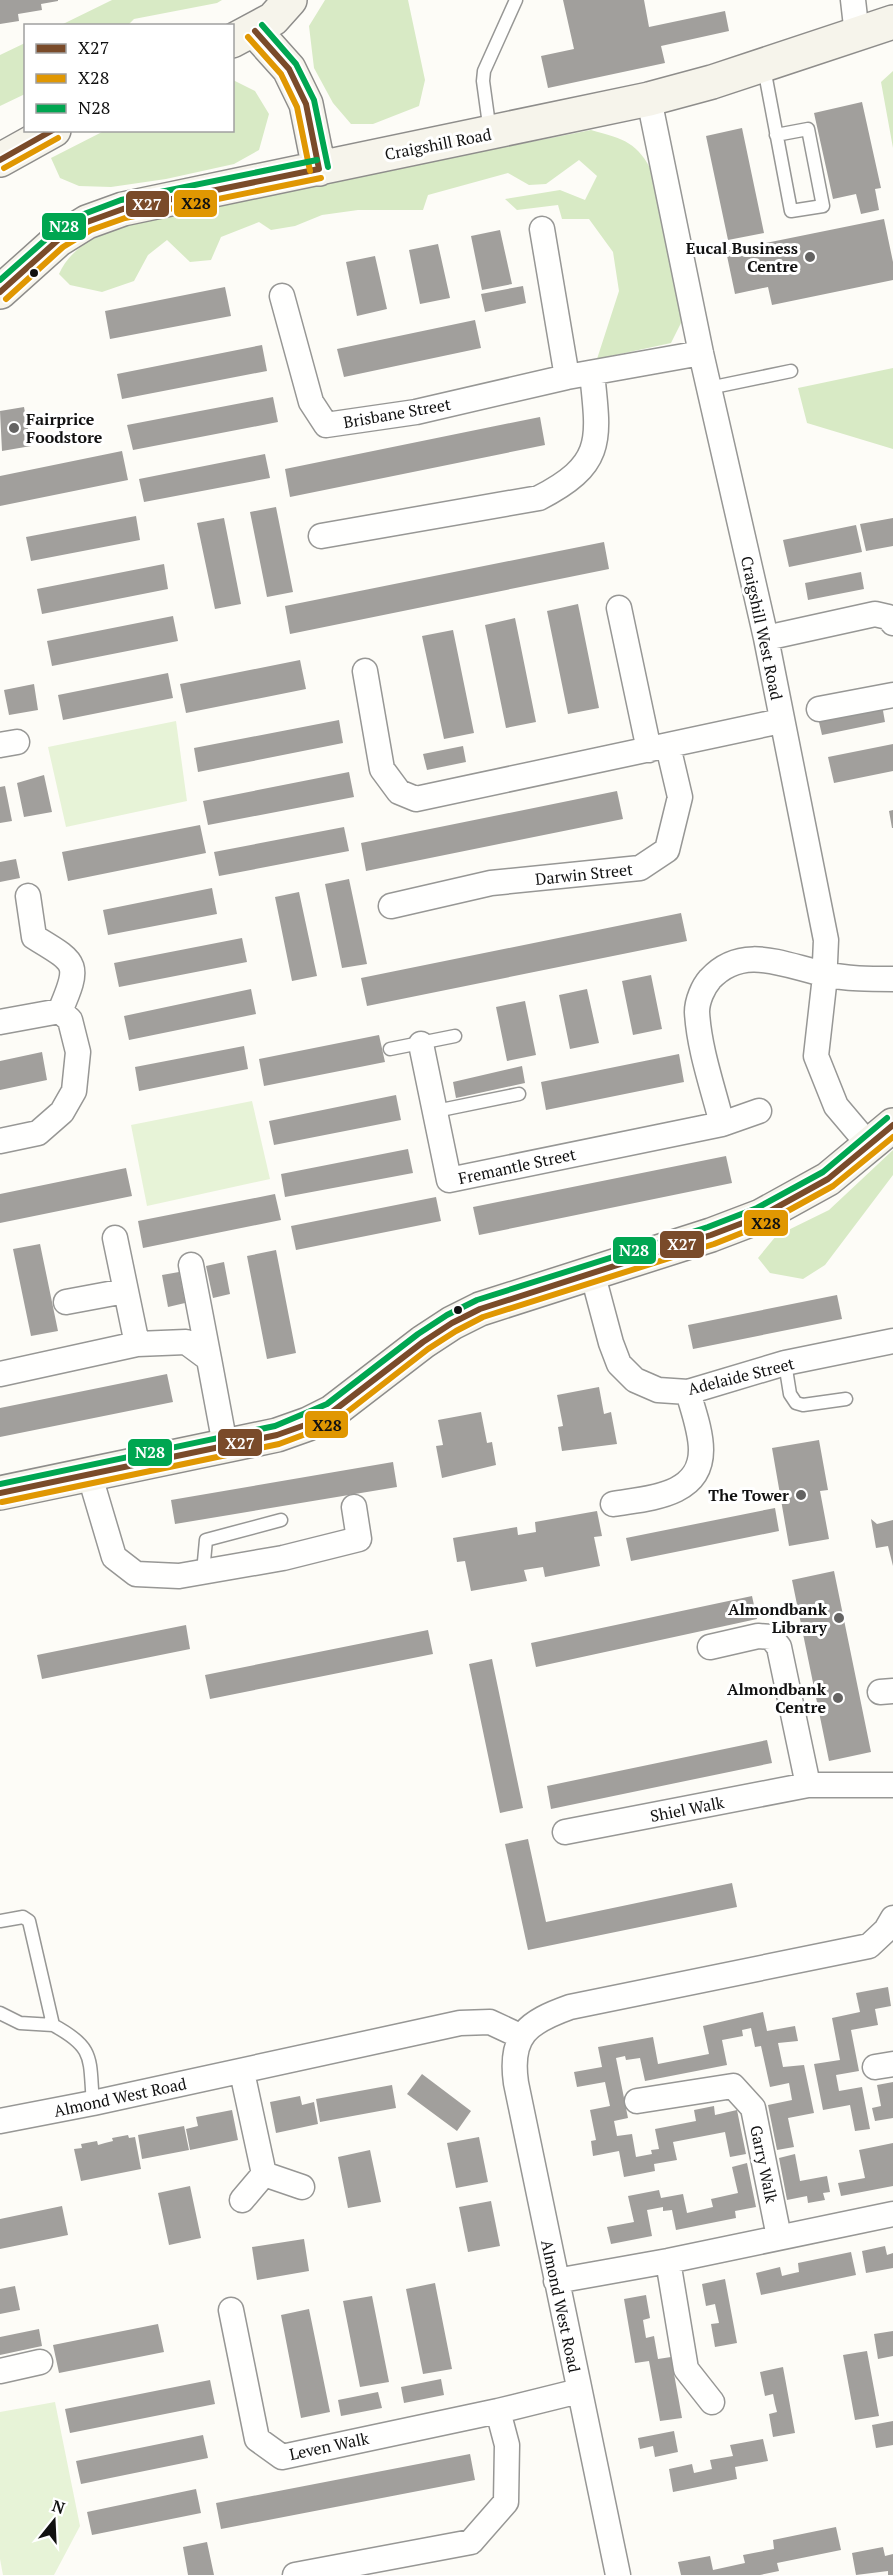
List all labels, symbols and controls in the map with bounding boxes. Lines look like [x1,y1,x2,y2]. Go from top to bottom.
legend [24,24,234,132]
text: X27 [78,35,109,59]
text: X28 [78,65,109,89]
text: N28 [78,95,110,119]
street label: Craigshill Road [383,123,493,165]
line badge: X28 [173,189,218,218]
line badge: X27 [125,190,170,218]
text: X28 [181,192,211,214]
text: X27 [132,193,162,215]
line badge: N28 [41,212,87,241]
text: N28 [49,215,79,237]
place label: Eucal Business Centre [686,237,798,277]
marker: Eucal Business Centre [803,250,817,264]
unlabelled marker [28,267,40,279]
street label: Brisbane Street [342,393,452,433]
place label: Fairprice Foodstore [26,408,103,448]
marker: Fairprice Foodstore [7,421,21,435]
street label: Craigshill West Road [736,554,788,702]
street label: Darwin Street [534,858,634,890]
street label: Fremantle Street [456,1143,578,1189]
line badge: X28 [743,1209,789,1237]
text: X28 [751,1212,781,1234]
line badge: X27 [659,1230,705,1259]
text: X27 [667,1233,697,1255]
line badge: N28 [612,1236,657,1265]
text: N28 [619,1239,649,1261]
unlabelled marker [452,1304,464,1316]
street label: Adelaide Street [685,1352,797,1400]
line badge: X28 [304,1410,349,1439]
text: X28 [312,1414,342,1436]
line badge: X27 [217,1428,263,1457]
text: X27 [225,1432,255,1454]
line badge: N28 [127,1438,173,1467]
text: N28 [135,1441,165,1463]
place label: The Tower [708,1484,789,1506]
marker: The Tower [794,1488,808,1502]
place label: Almondbank Library [728,1598,828,1638]
marker: Almondbank Library [832,1611,846,1625]
place label: Almondbank Centre [727,1678,827,1718]
marker: Almondbank Centre [831,1691,845,1705]
street label: Shiel Walk [648,1791,726,1827]
street label: Almond West Road [52,2072,188,2122]
street label: Garry Walk [745,2123,783,2205]
street label: Almond West Road [536,2238,586,2374]
street label: Leven Walk [287,2427,372,2465]
north arrow [24,2491,84,2551]
text: N [49,2494,68,2519]

